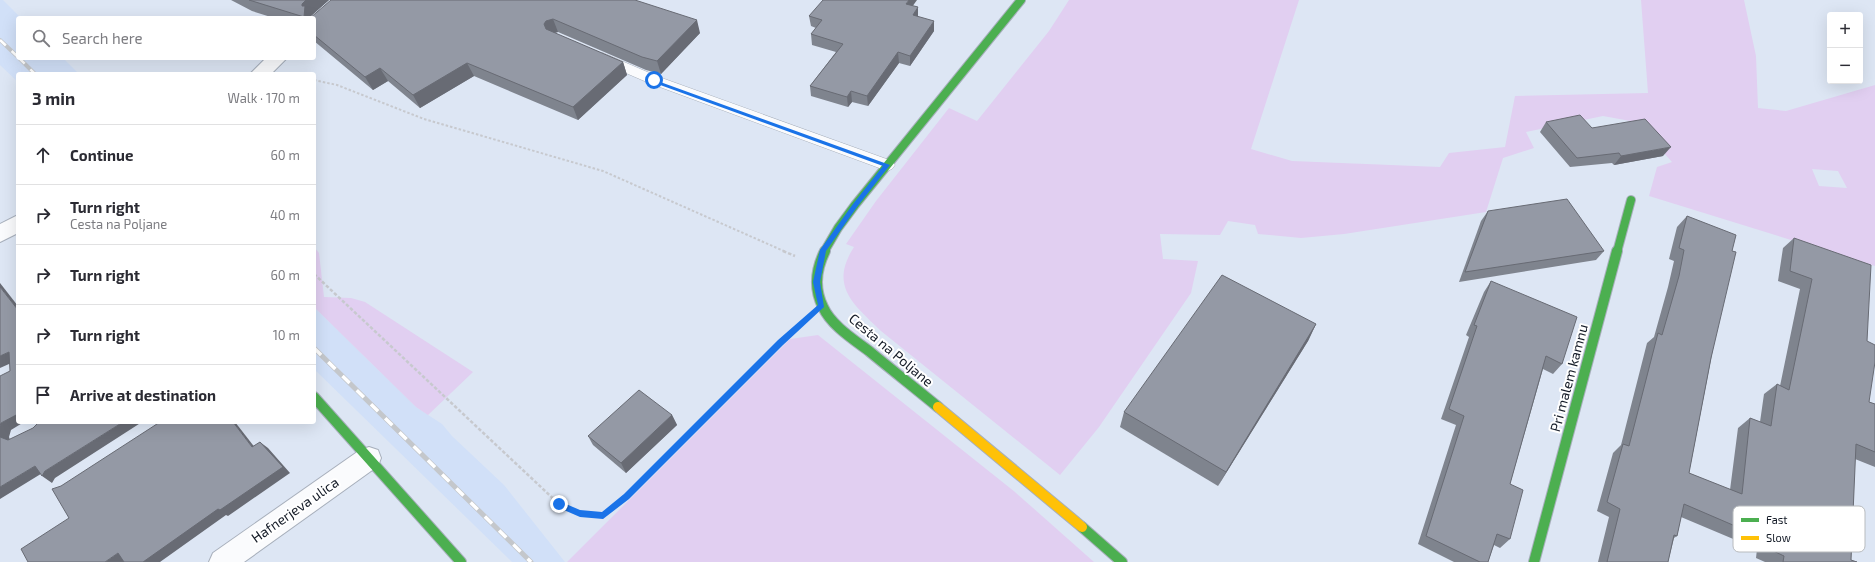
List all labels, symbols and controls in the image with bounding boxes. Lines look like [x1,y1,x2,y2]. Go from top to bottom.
map controls [1827,12,1863,84]
button: + [1827,12,1863,48]
search box [16,16,316,60]
icon: search [30,27,52,49]
text: Search here [62,29,143,47]
button: − [1827,48,1863,84]
route start [645,71,663,89]
text: 3 min [32,88,75,108]
text: Walk · 170 m [228,90,300,106]
icon: ahead [32,144,54,166]
text: Continue [70,146,133,164]
text: 60 m [270,147,300,163]
text: Turn right [70,198,140,216]
icon: right [32,204,54,226]
text: 40 m [270,207,300,223]
text: Cesta na Poljane [70,216,167,232]
icon: right [32,264,54,286]
text: Turn right [70,266,140,284]
text: 60 m [270,267,300,283]
street label: Cesta na Poljane [846,309,937,390]
street label: Pri malem kamnu [1546,322,1591,434]
icon: right [32,324,54,346]
text: Turn right [70,326,140,344]
text: 10 m [273,327,300,343]
icon: arrive [32,384,54,406]
text: Arrive at destination [70,386,216,404]
street label: Hafnerjeva ulica [248,473,342,546]
route end [550,495,568,513]
legend [1733,506,1865,552]
text: Fast [1766,513,1788,526]
text: Slow [1766,531,1791,544]

